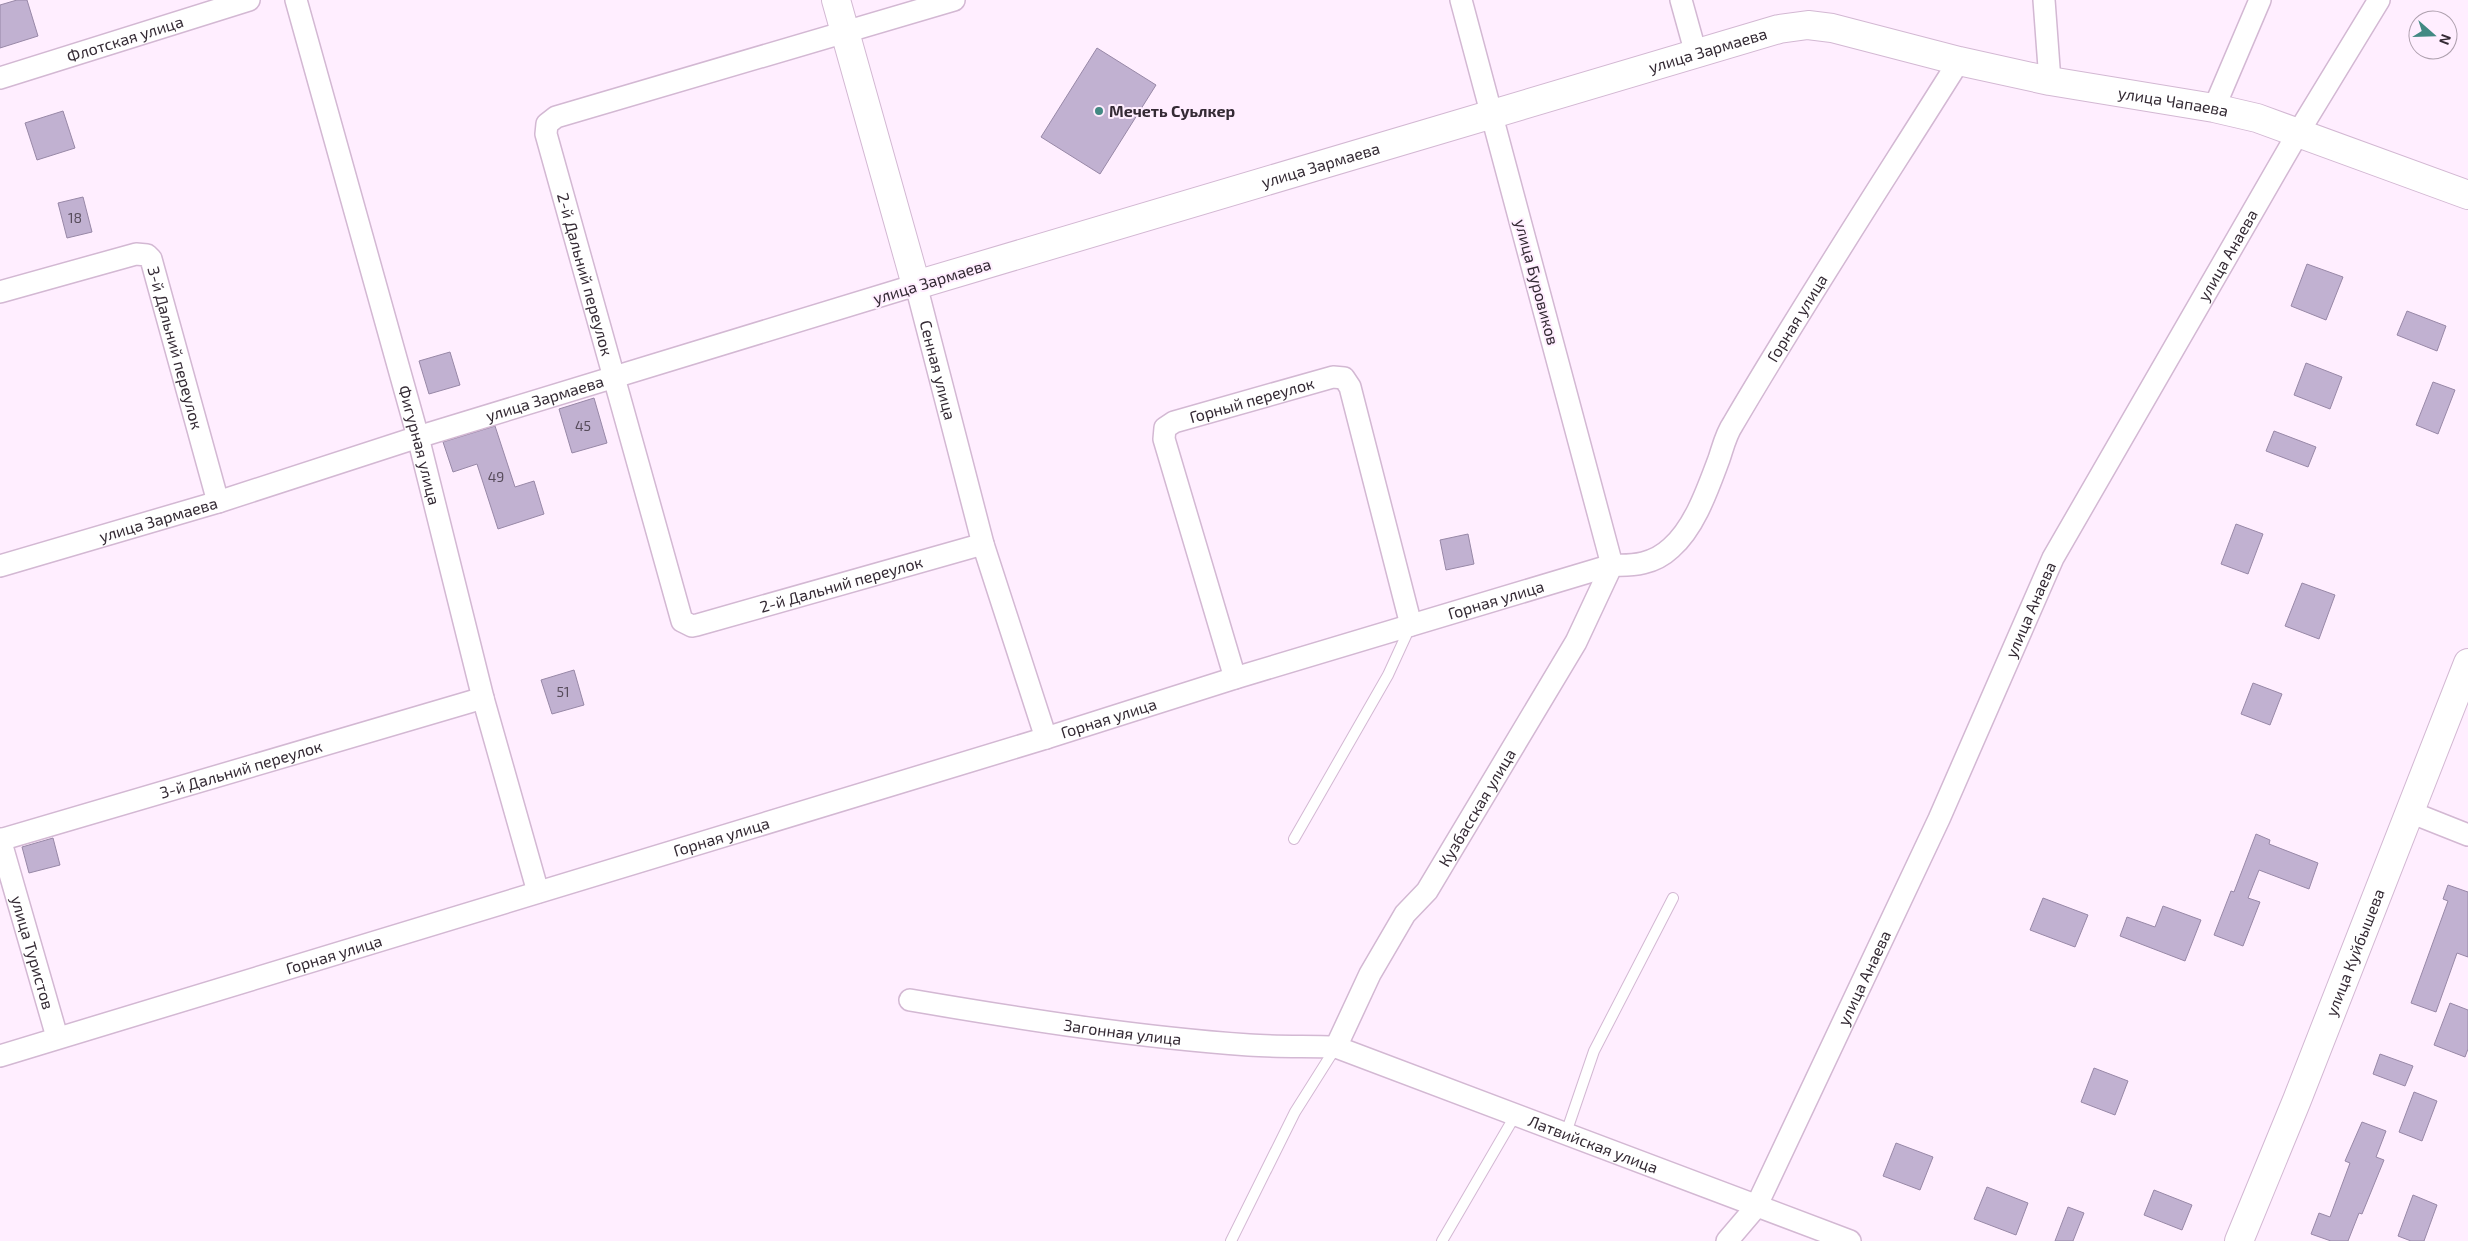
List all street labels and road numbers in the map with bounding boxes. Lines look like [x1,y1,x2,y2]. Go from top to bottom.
street label: Флотская улица [64,11,186,66]
street label: улица Зармаева [1646,23,1769,77]
street label: улица Чапаева [2117,82,2230,120]
street label: улица Зармаева [1259,138,1382,192]
street label: 2-й Дальний переулок [554,190,618,358]
street label: улица Анаева [2193,206,2261,305]
street label: улица Буровиков [1511,217,1563,347]
street label: улица Зармаева [871,254,993,308]
street label: 3-й Дальний переулок [144,264,208,432]
street label: Горная улица [1762,271,1831,365]
street label: Сенная улица [916,318,960,422]
street label: улица Зармаева [483,371,606,426]
street label: Горный переулок [1187,373,1316,426]
street label: Фигурная улица [395,383,445,507]
street label: улица Зармаева [97,493,220,546]
street label: 2-й Дальний переулок [757,551,925,616]
street label: улица Анаева [2001,559,2059,661]
street label: Горная улица [1445,576,1546,623]
street label: Горная улица [1058,694,1159,742]
street label: 3-й Дальний переулок [157,736,325,802]
street label: Кузбасская улица [1434,745,1519,870]
street label: Горная улица [671,813,772,860]
street label: улица Куйбышева [2321,886,2388,1019]
street label: улица Туристов [7,893,58,1011]
street label: улица Анаева [1833,927,1894,1029]
street label: Горная улица [283,930,384,978]
street label: Загонная улица [1063,1015,1182,1048]
street label: Латвийская улица [1526,1110,1661,1177]

